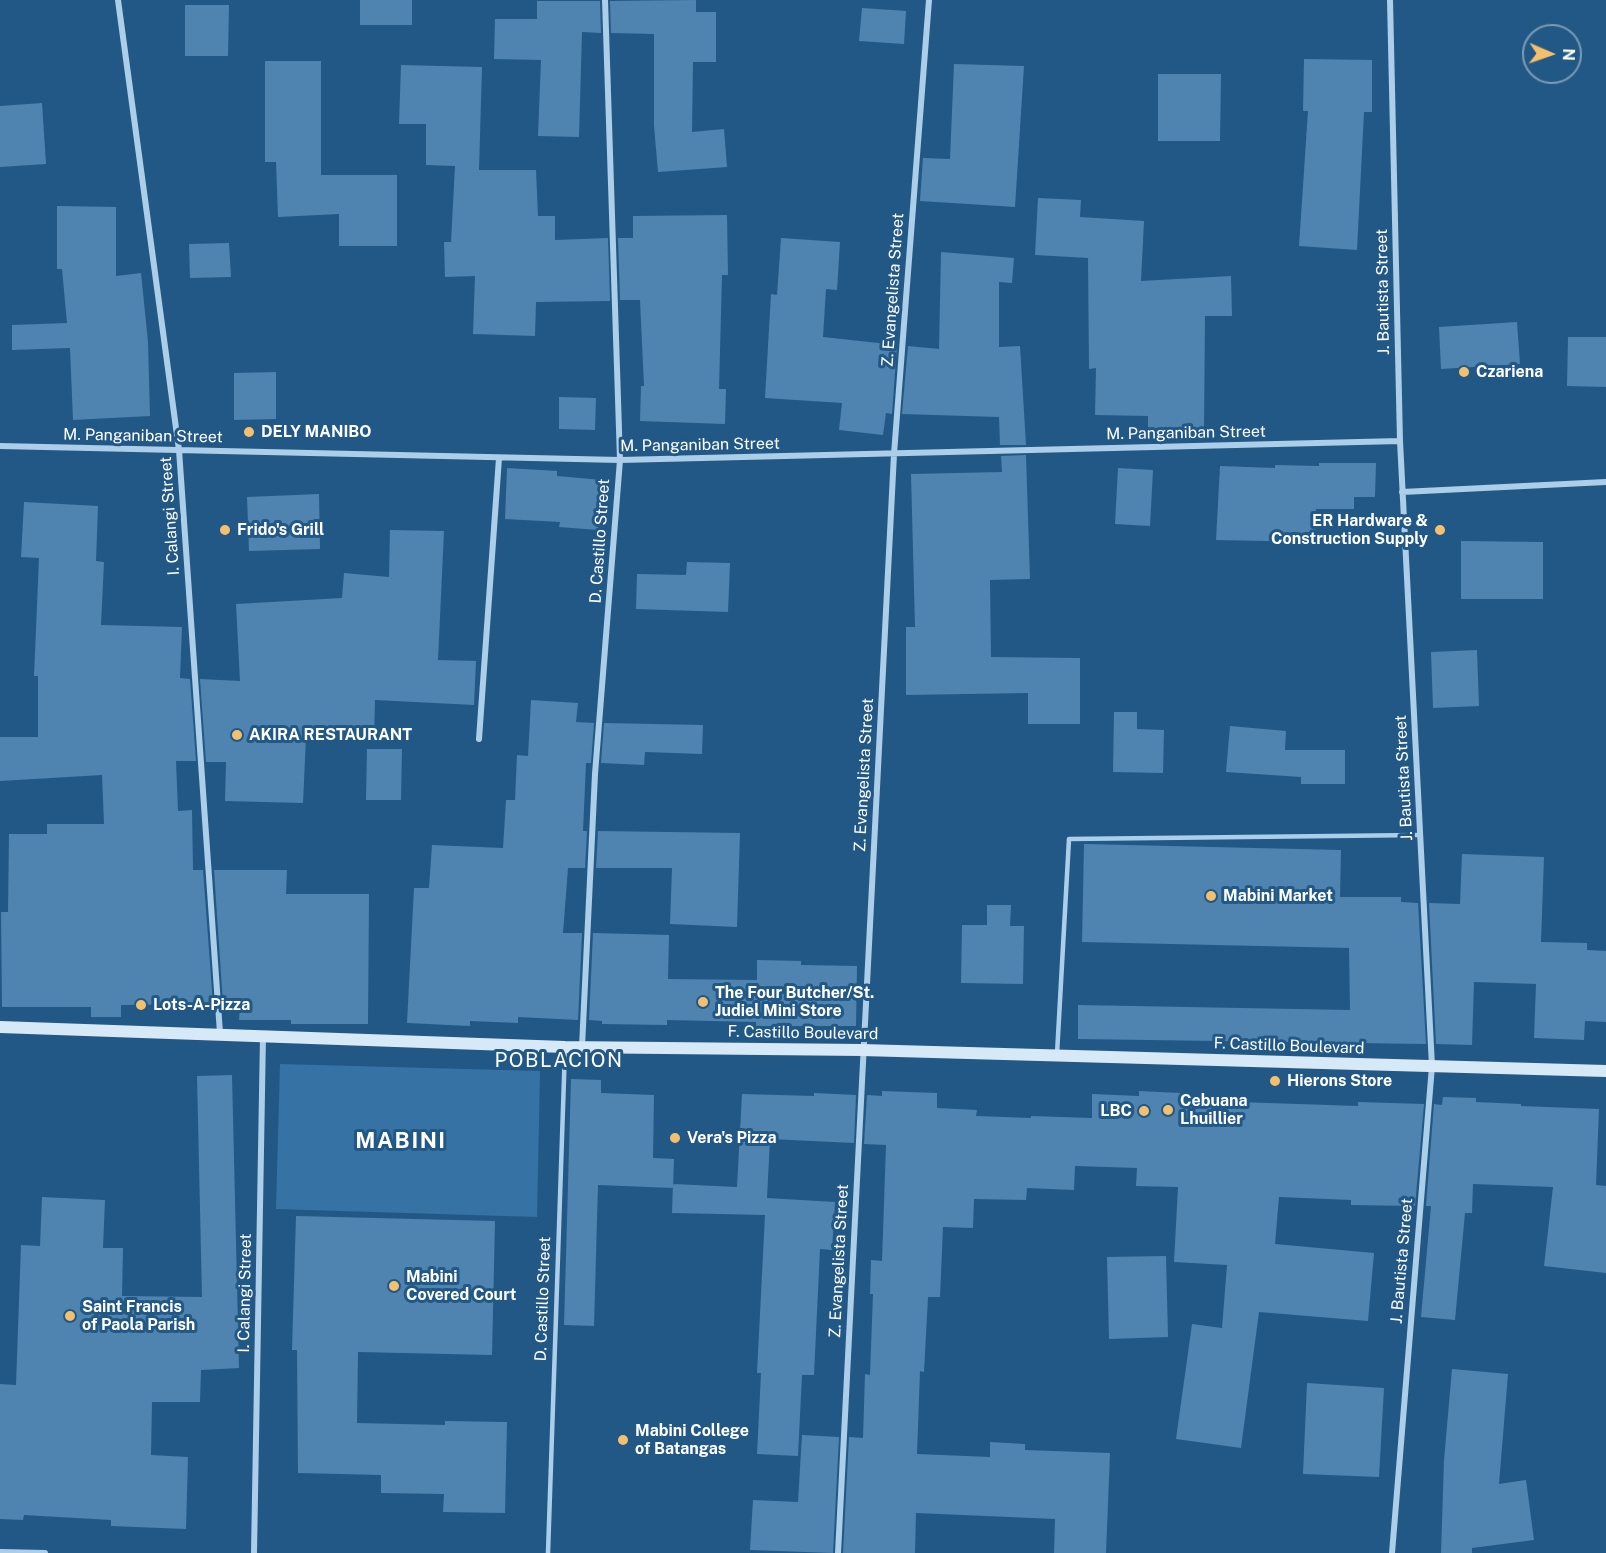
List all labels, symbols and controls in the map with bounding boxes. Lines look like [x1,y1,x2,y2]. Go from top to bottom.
north arrow [1522,24,1582,84]
text: N [1559,48,1578,61]
street label: Z. Evangelista Street [878,212,908,368]
street label: J. Bautista Street [1372,229,1394,355]
place label: Czariena [1476,362,1543,382]
marker: Czariena [1457,365,1471,379]
place label: DELY MANIBO [261,422,371,442]
street label: M. Panganiban Street [1106,422,1266,444]
street label: M. Panganiban Street [63,425,223,447]
marker: DELY MANIBO [242,425,256,439]
street label: M. Panganiban Street [620,434,780,456]
street label: I. Calangi Street [156,456,184,576]
street label: D. Castillo Street [586,478,614,604]
place label: ER Hardware & Construction Supply [1271,511,1428,549]
place label: Frido's Grill [237,520,324,540]
marker: Frido's Grill [218,523,232,537]
marker: ER Hardware & Construction Supply [1433,523,1447,537]
street label: Z. Evangelista Street [850,697,878,853]
street label: J. Bautista Street [1391,715,1417,841]
place label: AKIRA RESTAURANT [249,725,412,745]
marker: AKIRA RESTAURANT [230,728,244,742]
place label: Mabini Market [1223,886,1333,906]
marker: Mabini Market [1204,889,1218,903]
place label: The Four Butcher/St. Judiel Mini Store [715,983,874,1021]
place label: Lots-A-Pizza [153,995,250,1015]
marker: The Four Butcher/St. Judiel Mini Store [696,995,710,1009]
marker: Lots-A-Pizza [134,998,148,1012]
street label: F. Castillo Boulevard [727,1022,879,1044]
street label: F. Castillo Boulevard [1213,1034,1365,1058]
district label: POBLACION [494,1049,624,1073]
place label: Hierons Store [1287,1071,1392,1091]
marker: Hierons Store [1268,1074,1282,1088]
place label: Cebuana Lhuillier [1180,1091,1248,1129]
place label: LBC [1100,1101,1132,1121]
marker: Cebuana Lhuillier [1161,1103,1175,1117]
marker: LBC [1137,1104,1151,1118]
district label: MABINI [355,1128,447,1154]
place label: Vera's Pizza [687,1128,777,1148]
marker: Vera's Pizza [668,1131,682,1145]
street label: Z. Evangelista Street [825,1183,853,1339]
street label: J. Bautista Street [1387,1197,1417,1325]
street label: I. Calangi Street [234,1233,256,1353]
street label: D. Castillo Street [531,1236,555,1362]
place label: Mabini Covered Court [406,1267,516,1305]
marker: Mabini Covered Court [387,1279,401,1293]
place label: Saint Francis of Paola Parish [82,1297,195,1335]
marker: Saint Francis of Paola Parish [63,1309,77,1323]
place label: Mabini College of Batangas [635,1421,749,1459]
marker: Mabini College of Batangas [616,1433,630,1447]

